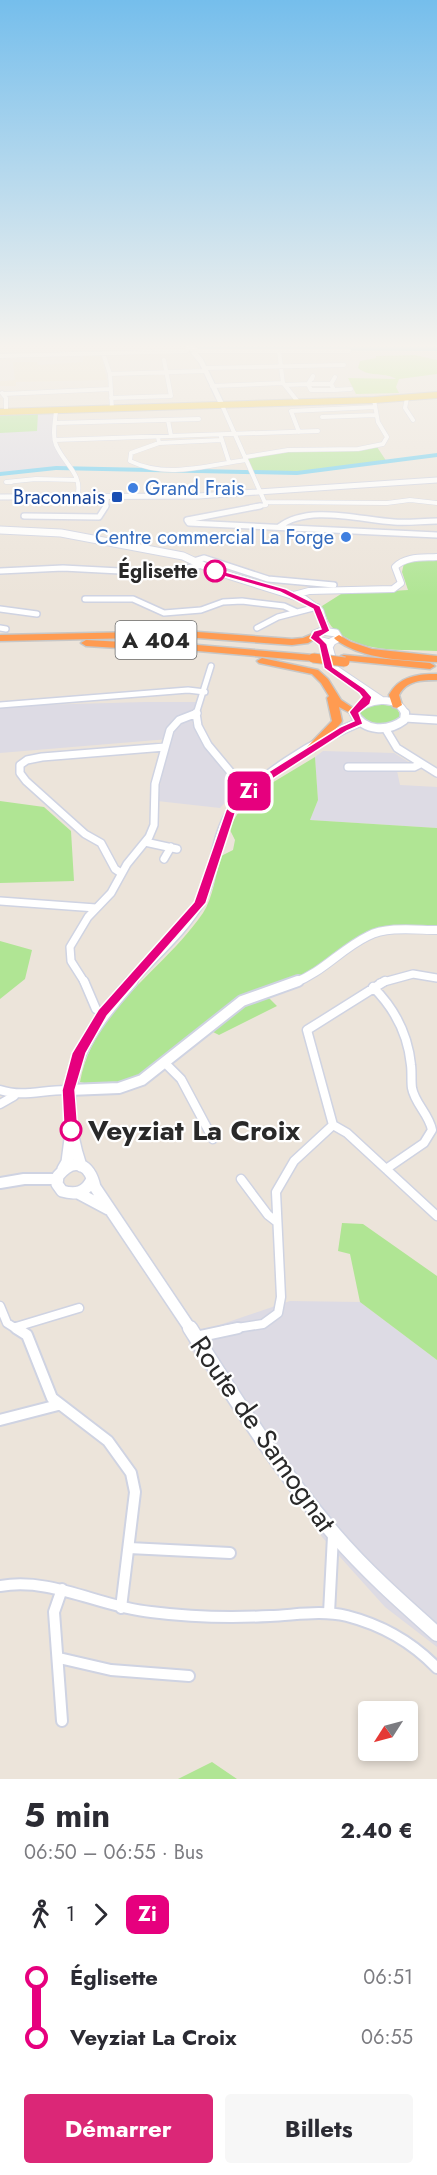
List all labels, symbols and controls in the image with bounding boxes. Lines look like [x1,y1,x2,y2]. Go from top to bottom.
place label: Grand Frais [145,474,244,503]
marker: Grand Frais [126,481,140,495]
place label: Braconnais [13,483,105,512]
marker: Braconnais [110,490,124,504]
place label: Centre commercial La Forge [95,523,334,552]
marker: Centre commercial La Forge [339,530,353,544]
place label: Églisette [118,556,198,586]
marker: Églisette [204,560,226,582]
road number: A 404 [116,621,196,659]
line badge: Zi [222,772,276,810]
text: Zi [240,776,258,806]
place label: Veyziat La Croix [87,1110,300,1151]
marker: Veyziat La Croix [60,1119,82,1141]
street label: Route de Samognat [180,1328,346,1541]
north arrow [358,1701,418,1761]
map controls [358,1701,418,1761]
text: 5 min [24,1792,110,1839]
text: 2.40 € [341,1814,413,1846]
text: 06:50 – 06:55 · Bus [24,1838,203,1867]
icon: walk [24,1898,57,1931]
icon: forward [84,1898,117,1931]
text: Zi [138,1899,157,1929]
text: 1 [66,1900,75,1929]
text: Églisette [70,1961,158,1993]
text: 06:51 [363,1963,413,1992]
text: Veyziat La Croix [70,2021,237,2053]
text: 06:55 [361,2023,413,2052]
button: Démarrer [24,2094,213,2163]
button: Billets [225,2094,413,2163]

